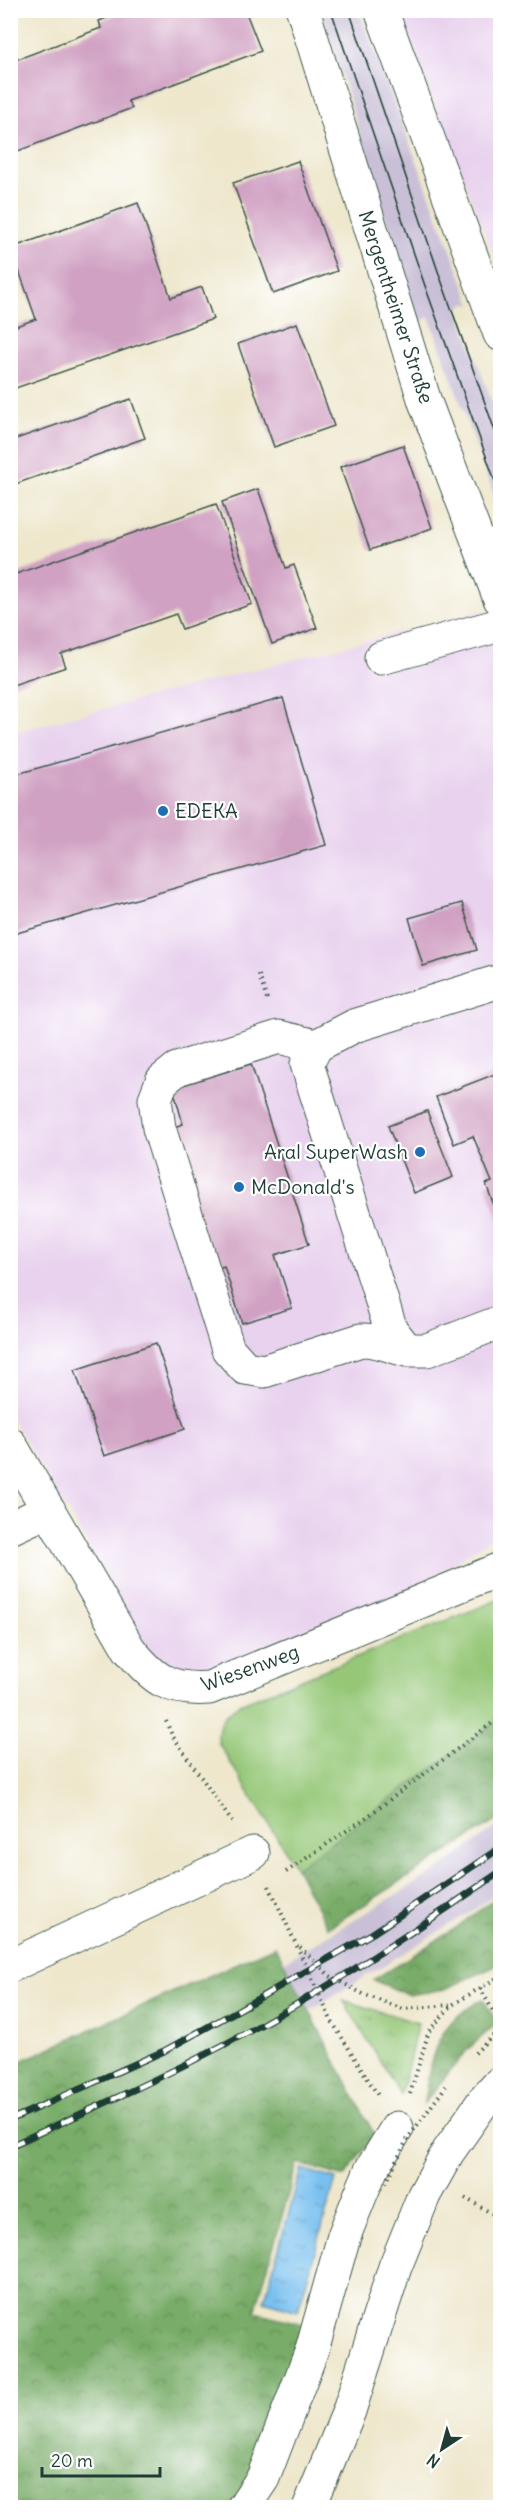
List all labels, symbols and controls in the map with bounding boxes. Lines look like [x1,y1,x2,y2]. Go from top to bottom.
street label: Mergentheimer Straße [353,207,439,407]
place label: EDEKA [175,798,238,823]
marker: EDEKA [156,804,170,818]
place label: Aral SuperWash [264,1139,408,1164]
marker: Aral SuperWash [413,1145,427,1159]
place label: McDonald's [251,1174,355,1199]
marker: McDonald's [232,1180,246,1194]
street label: Wiesenweg [197,1638,302,1697]
north arrow [412,2419,472,2479]
scale bar [42,2440,160,2478]
text: 20 m [51,2449,93,2472]
text: N [423,2450,444,2472]

